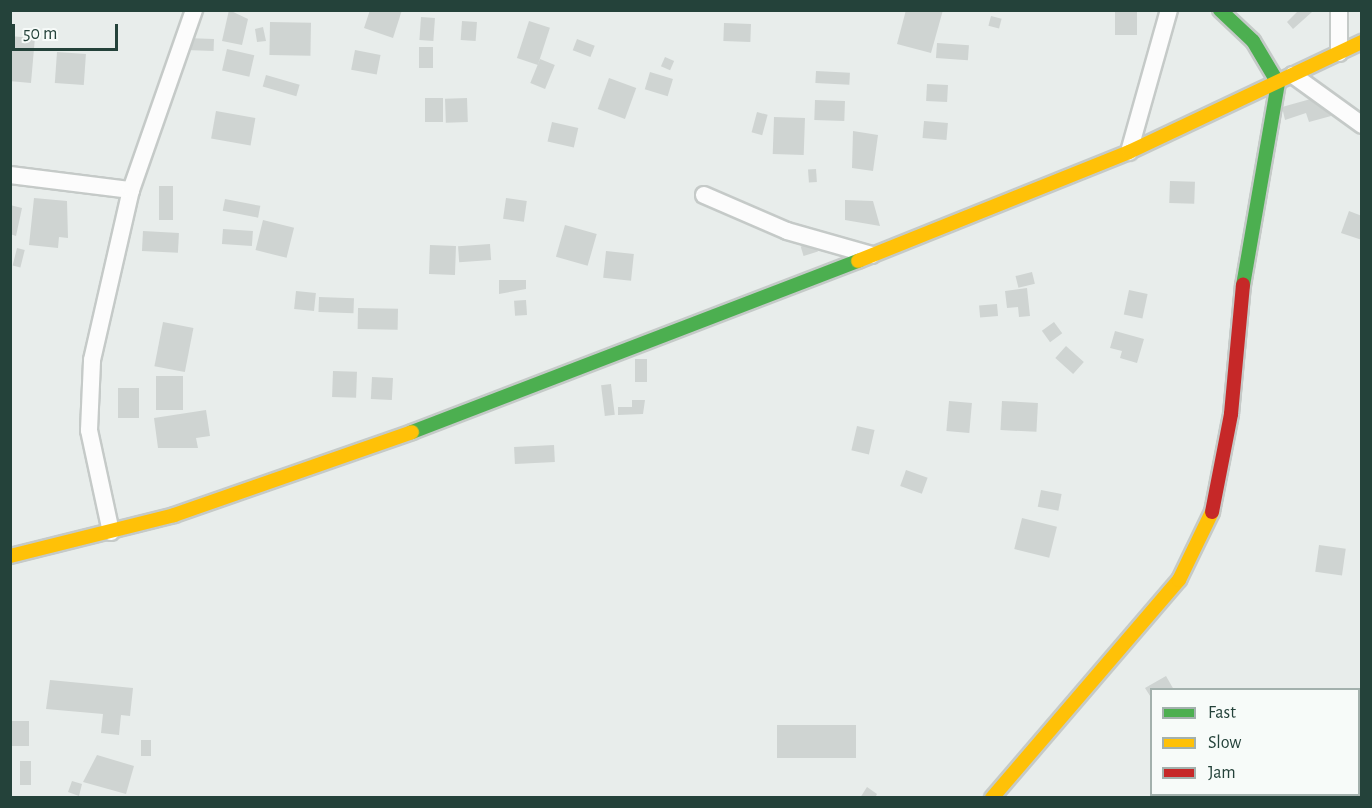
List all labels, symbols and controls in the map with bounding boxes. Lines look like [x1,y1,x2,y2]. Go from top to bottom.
scale bar [15,12,122,50]
text: 50 m [23,25,57,43]
legend [1150,688,1360,796]
text: Fast [1208,704,1236,722]
text: Slow [1208,734,1241,752]
text: Jam [1208,764,1236,782]

